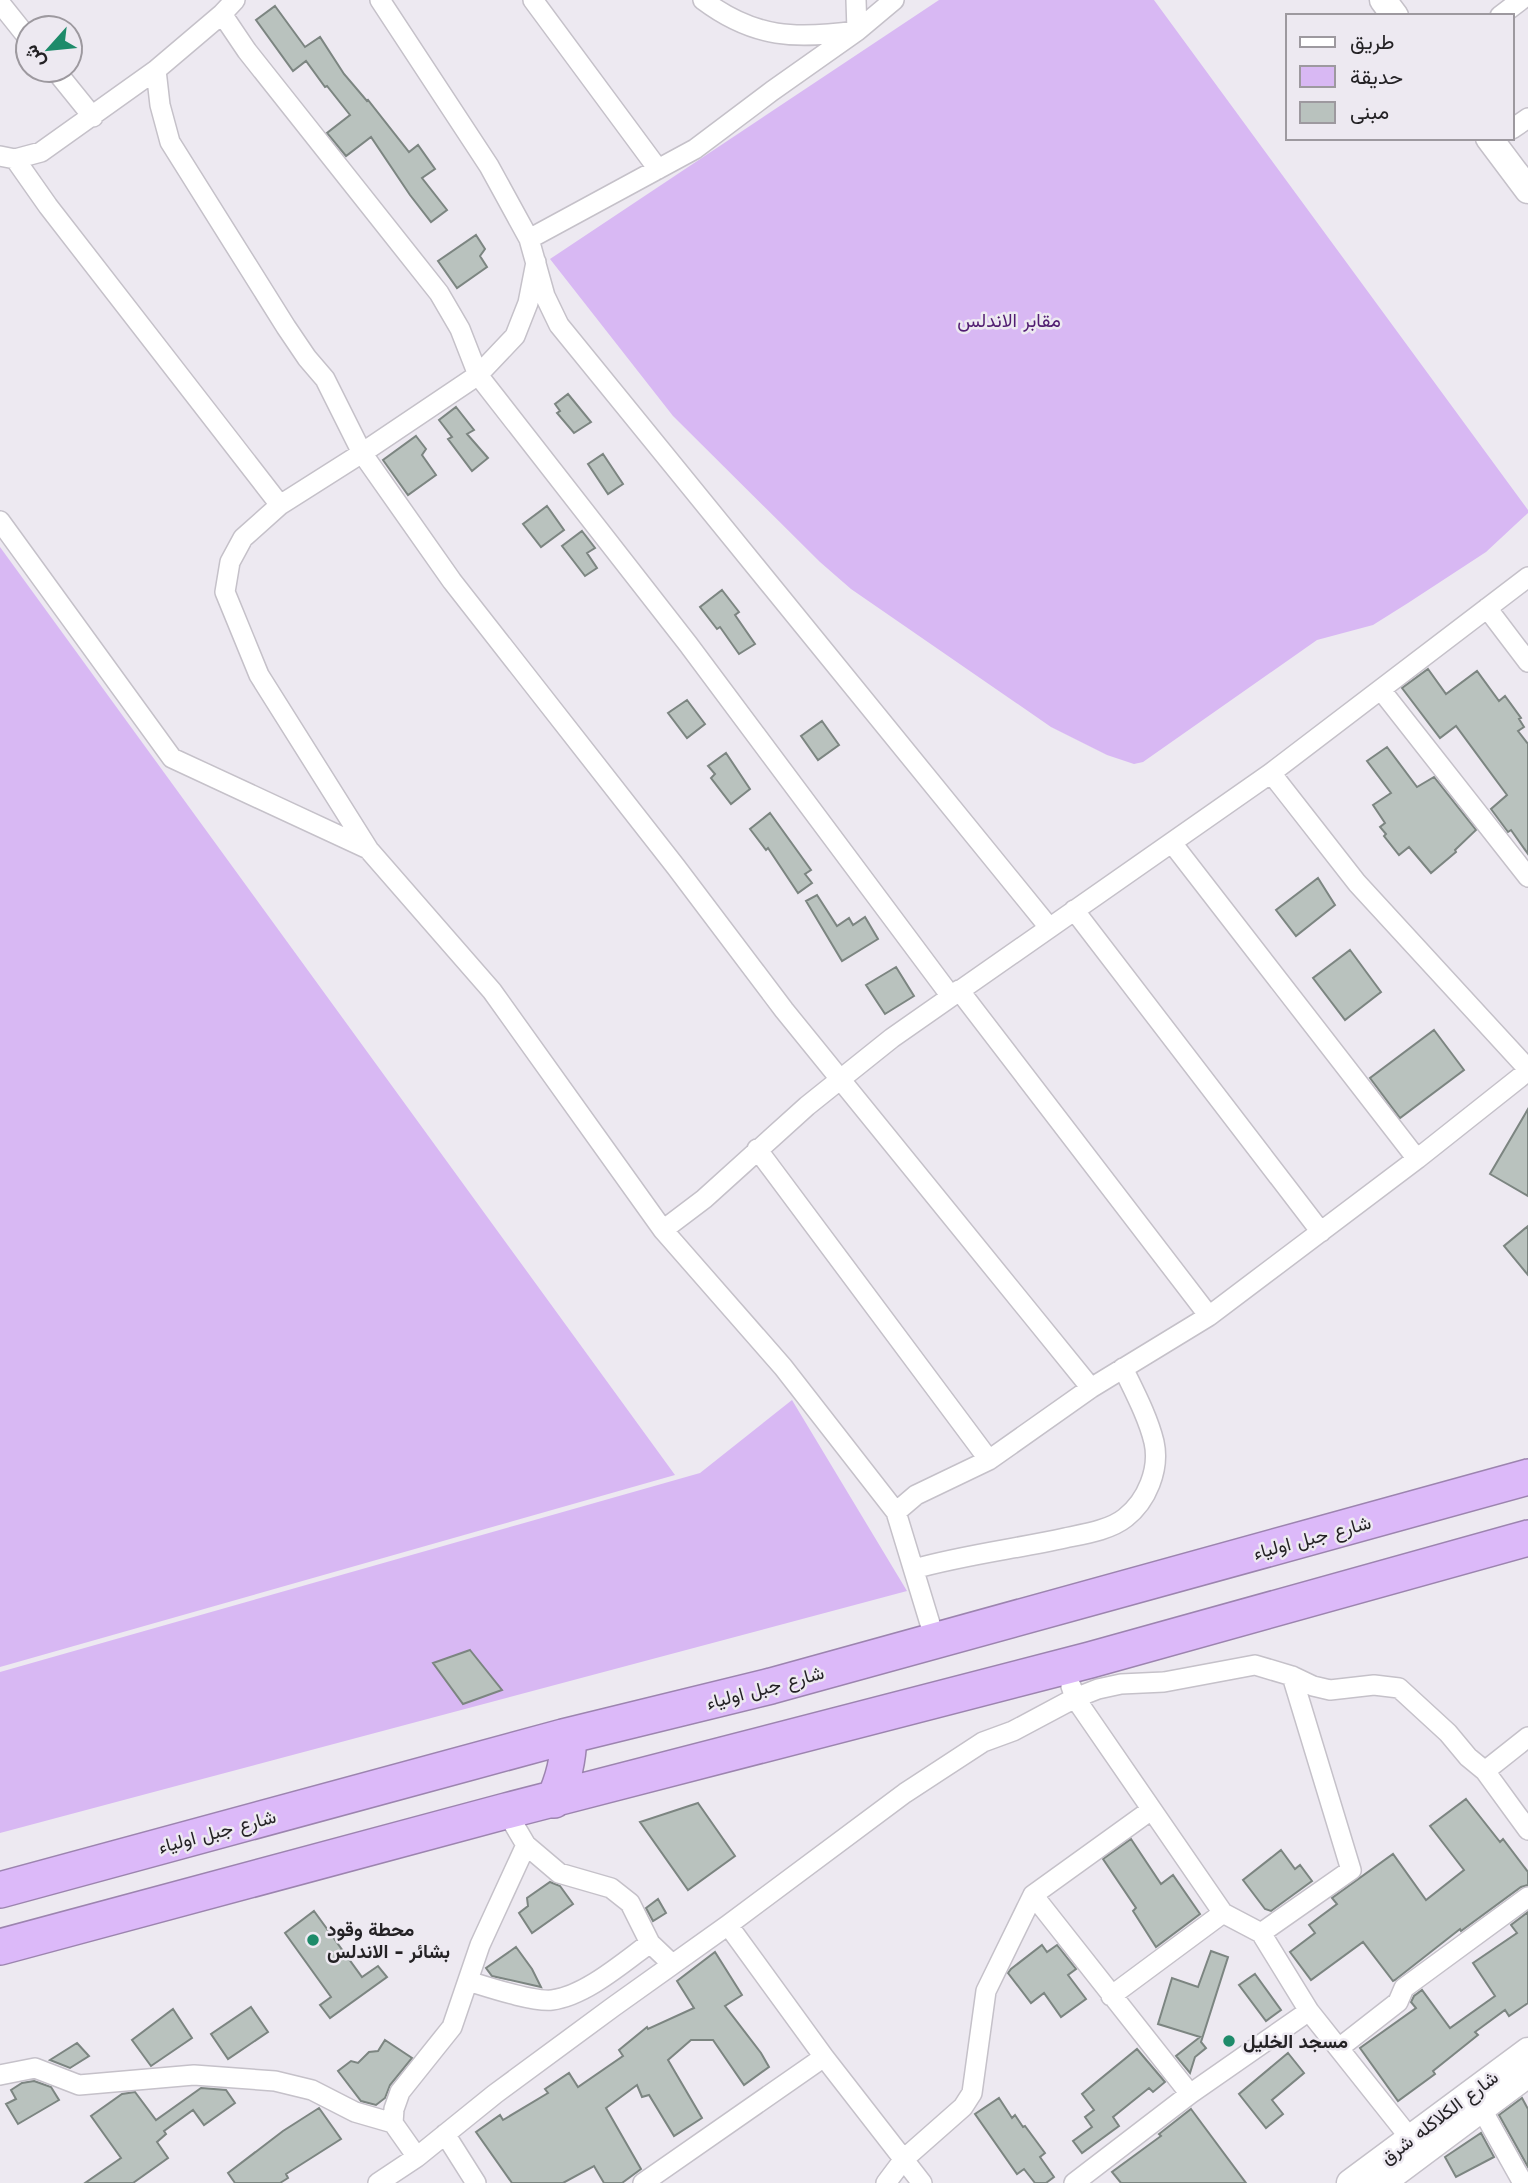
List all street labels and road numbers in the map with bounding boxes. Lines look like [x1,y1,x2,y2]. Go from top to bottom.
street label: شارع جبل اولياء [1251,1511,1374,1565]
street label: شارع جبل اولياء [704,1661,827,1715]
street label: شارع جبل اولياء [156,1805,279,1859]
street label: شارع الكلاكله شرق [1376,2066,1503,2170]

